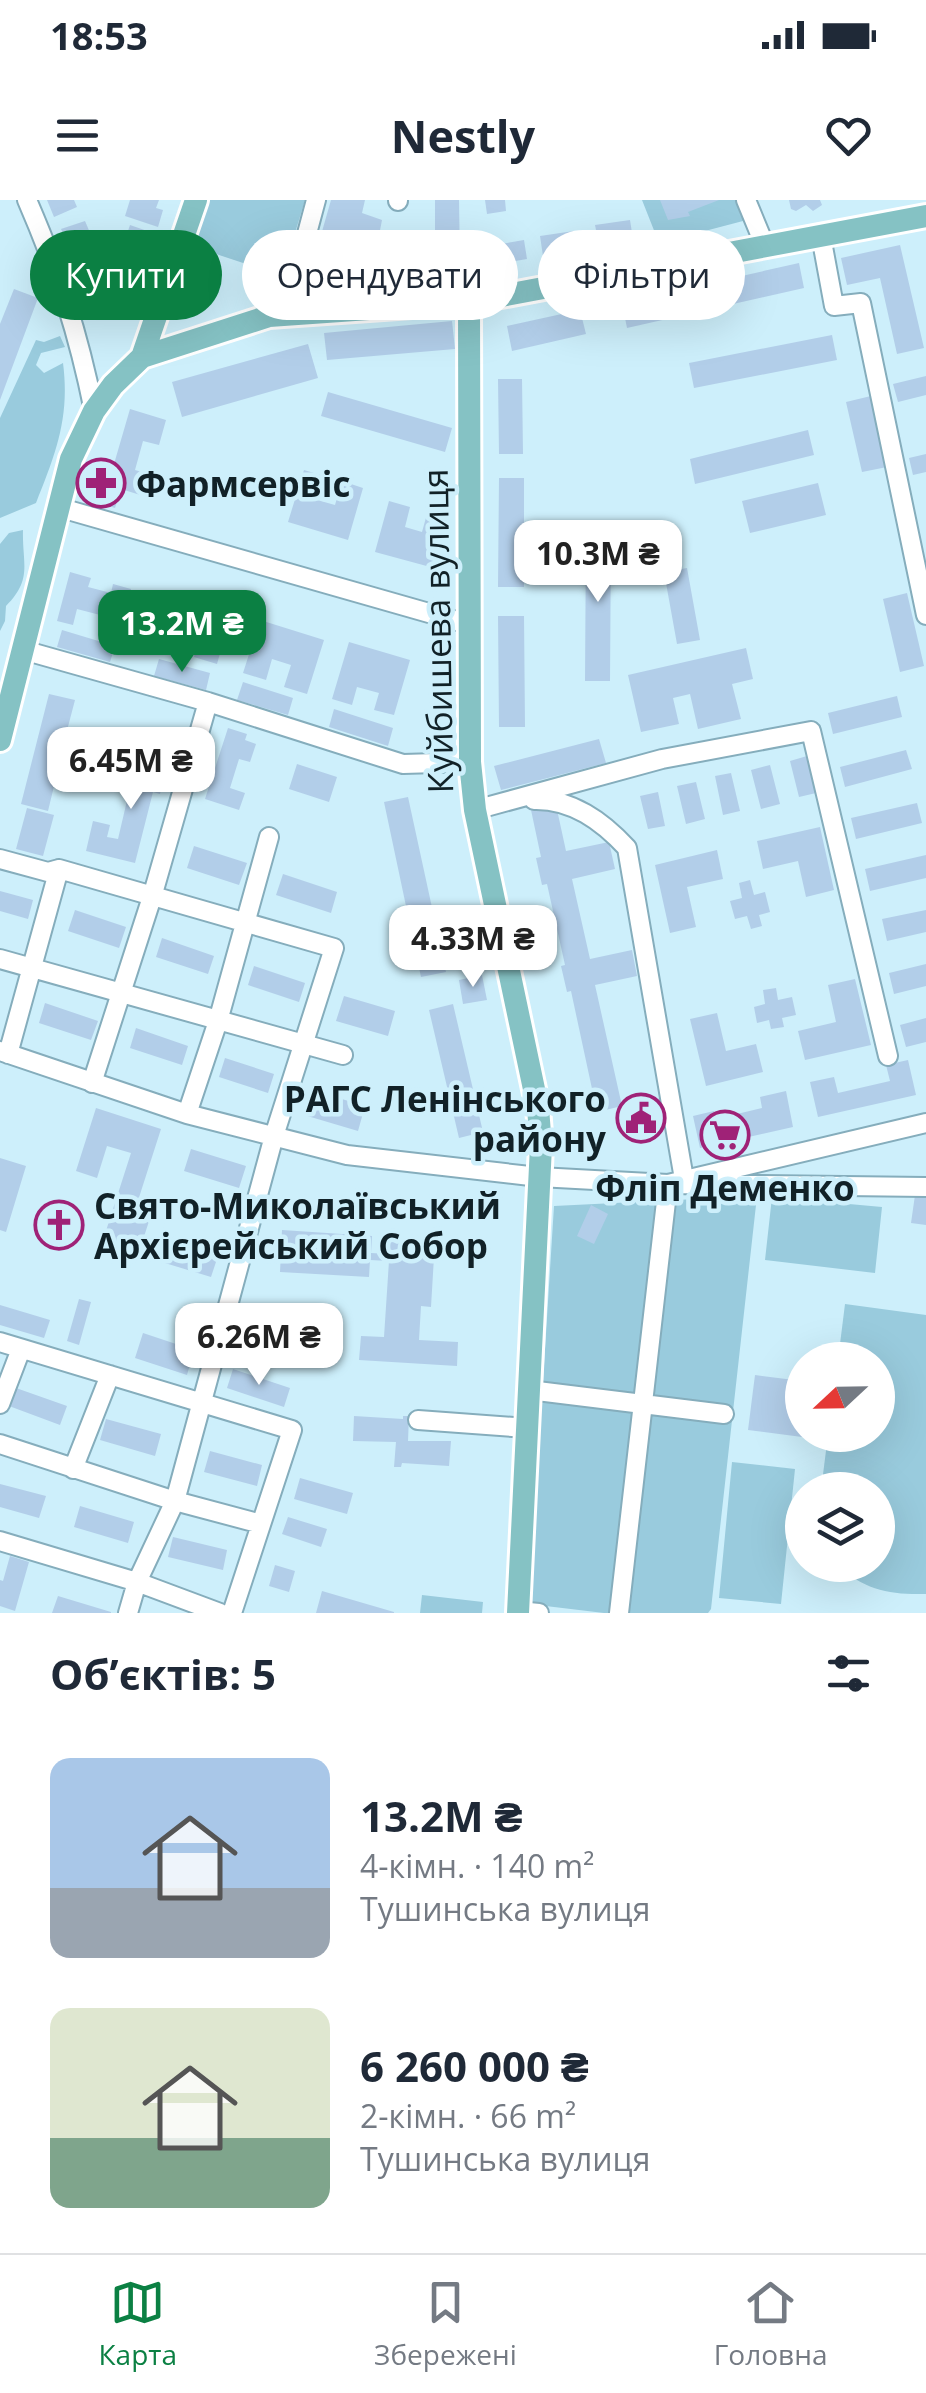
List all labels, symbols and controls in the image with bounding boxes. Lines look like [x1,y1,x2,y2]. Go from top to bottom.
text: 18:53 [50,9,148,61]
text: Nestly [391,105,535,166]
icon: menu [50,108,105,163]
icon: heart [821,108,876,163]
chip: Купити [30,230,222,320]
chip: Орендувати [242,230,518,320]
chip: Фільтри [538,230,745,320]
pharmacy icon: Фармсервіс [75,457,127,509]
place label: Фармсервіс [136,460,350,507]
street label: Куйбишева вулиця [411,468,463,794]
pin: 10.3M ₴ [506,520,690,605]
text: 10.3M ₴ [536,531,660,574]
pin: 13.2M ₴ [90,590,274,675]
text: 13.2M ₴ [120,601,244,644]
pin: 6.45M ₴ [39,727,223,812]
text: 6.45M ₴ [69,738,193,781]
pin: 4.33M ₴ [381,905,565,990]
text: 4.33M ₴ [411,916,535,959]
place label: РАГС Ленінського району [284,1075,606,1162]
public building icon: РАГС Ленінського району [615,1092,667,1144]
supermarket icon: Фліп Деменко [699,1109,751,1161]
place label: Фліп Деменко [595,1164,855,1211]
place label: Свято-Миколаївський Архієрейський Собор [94,1182,501,1269]
church icon: Свято-Миколаївський Архієрейський Собор [33,1199,85,1251]
pin: 6.26M ₴ [167,1303,351,1388]
text: 6.26M ₴ [197,1314,321,1357]
north arrow [785,1342,895,1452]
map controls [785,1342,895,1582]
button: layers [785,1472,895,1582]
text: Об’єктів: 5 [50,1645,276,1702]
icon: filters [821,1646,876,1701]
text: 13.2M ₴ [360,1787,523,1844]
icon: home [130,1798,250,1918]
text: 4-кімн. · 140 m² [360,1844,594,1887]
text: Тушинська вулиця [360,1887,650,1930]
text: 6 260 000 ₴ [360,2037,589,2094]
icon: home [130,2048,250,2168]
text: 2-кімн. · 66 m² [360,2094,576,2137]
text: Тушинська вулиця [360,2137,650,2180]
tab: Карта [99,2275,177,2373]
tab: Збережені [374,2275,517,2373]
tab: Головна [714,2275,827,2373]

